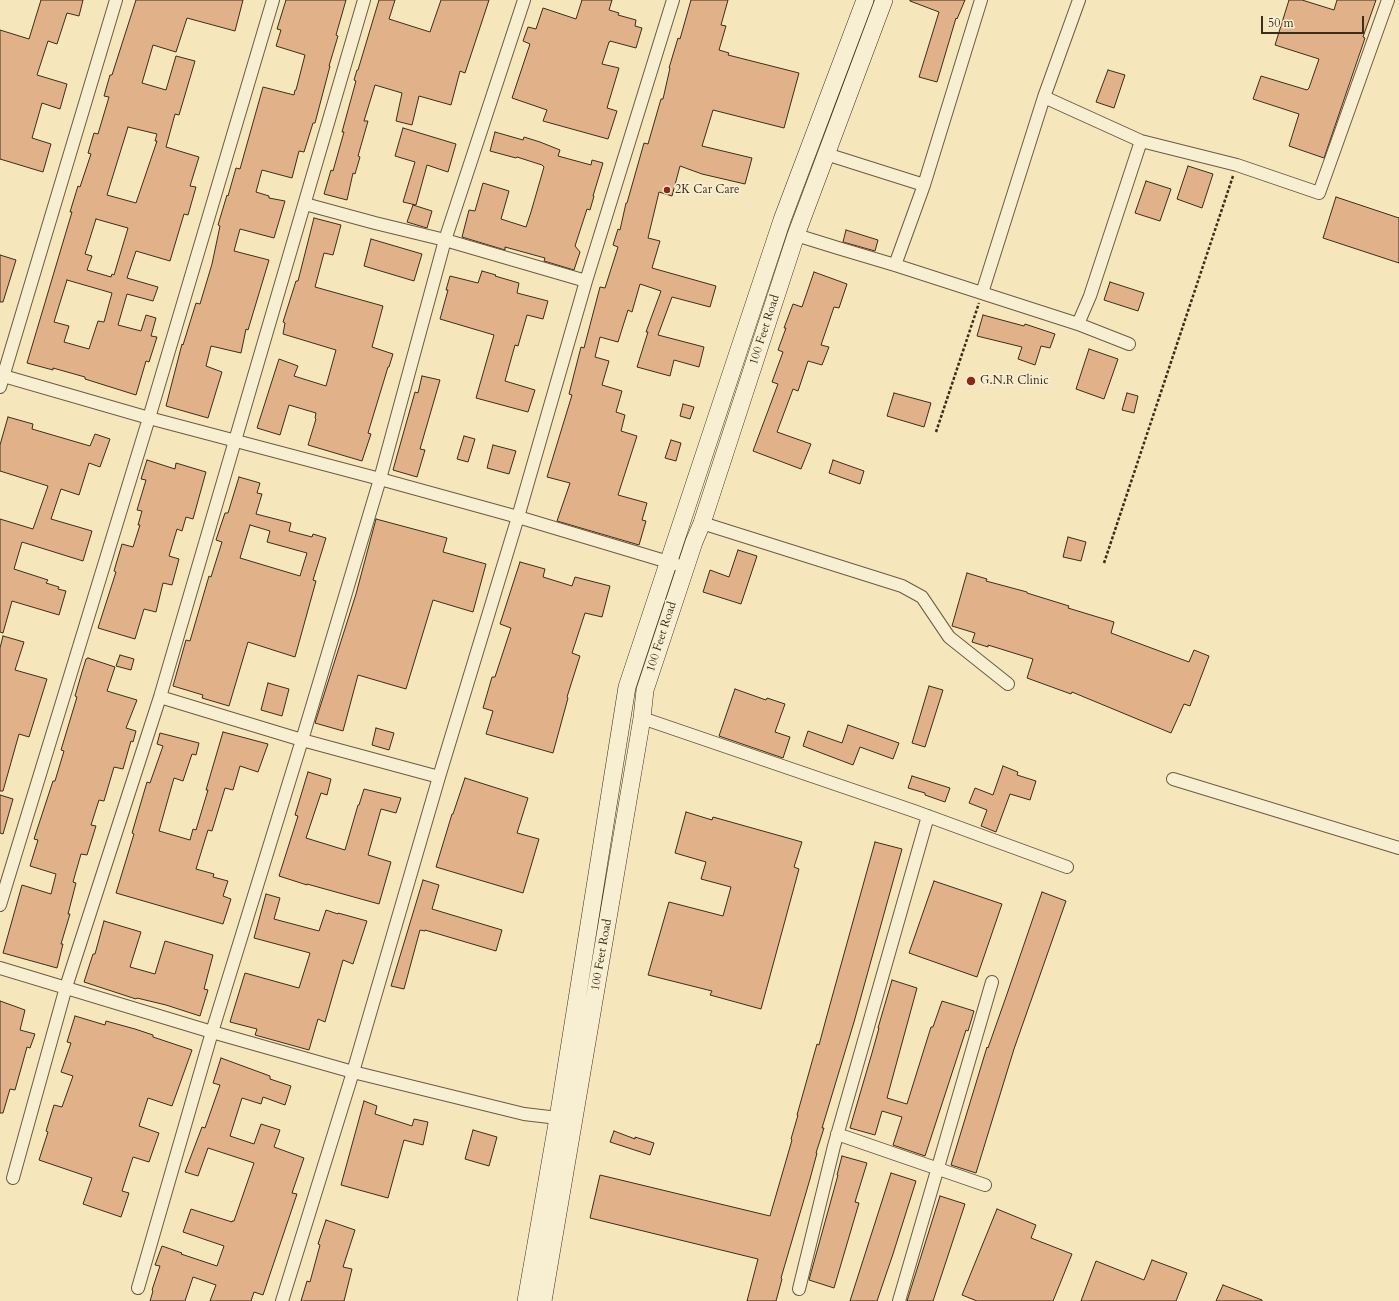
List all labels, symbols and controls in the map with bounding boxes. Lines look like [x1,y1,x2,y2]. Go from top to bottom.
scale bar [1263,8,1366,34]
text: 50 m [1268,15,1294,31]
place label: 2K Car Care [675,183,739,197]
marker: 2K Car Care [662,185,672,195]
street label: 100 Feet Road [747,293,783,367]
place label: G.N.R Clinic [980,374,1049,388]
marker: G.N.R Clinic [965,375,977,387]
street label: 100 Feet Road [644,600,680,674]
street label: 100 Feet Road [589,918,615,992]

